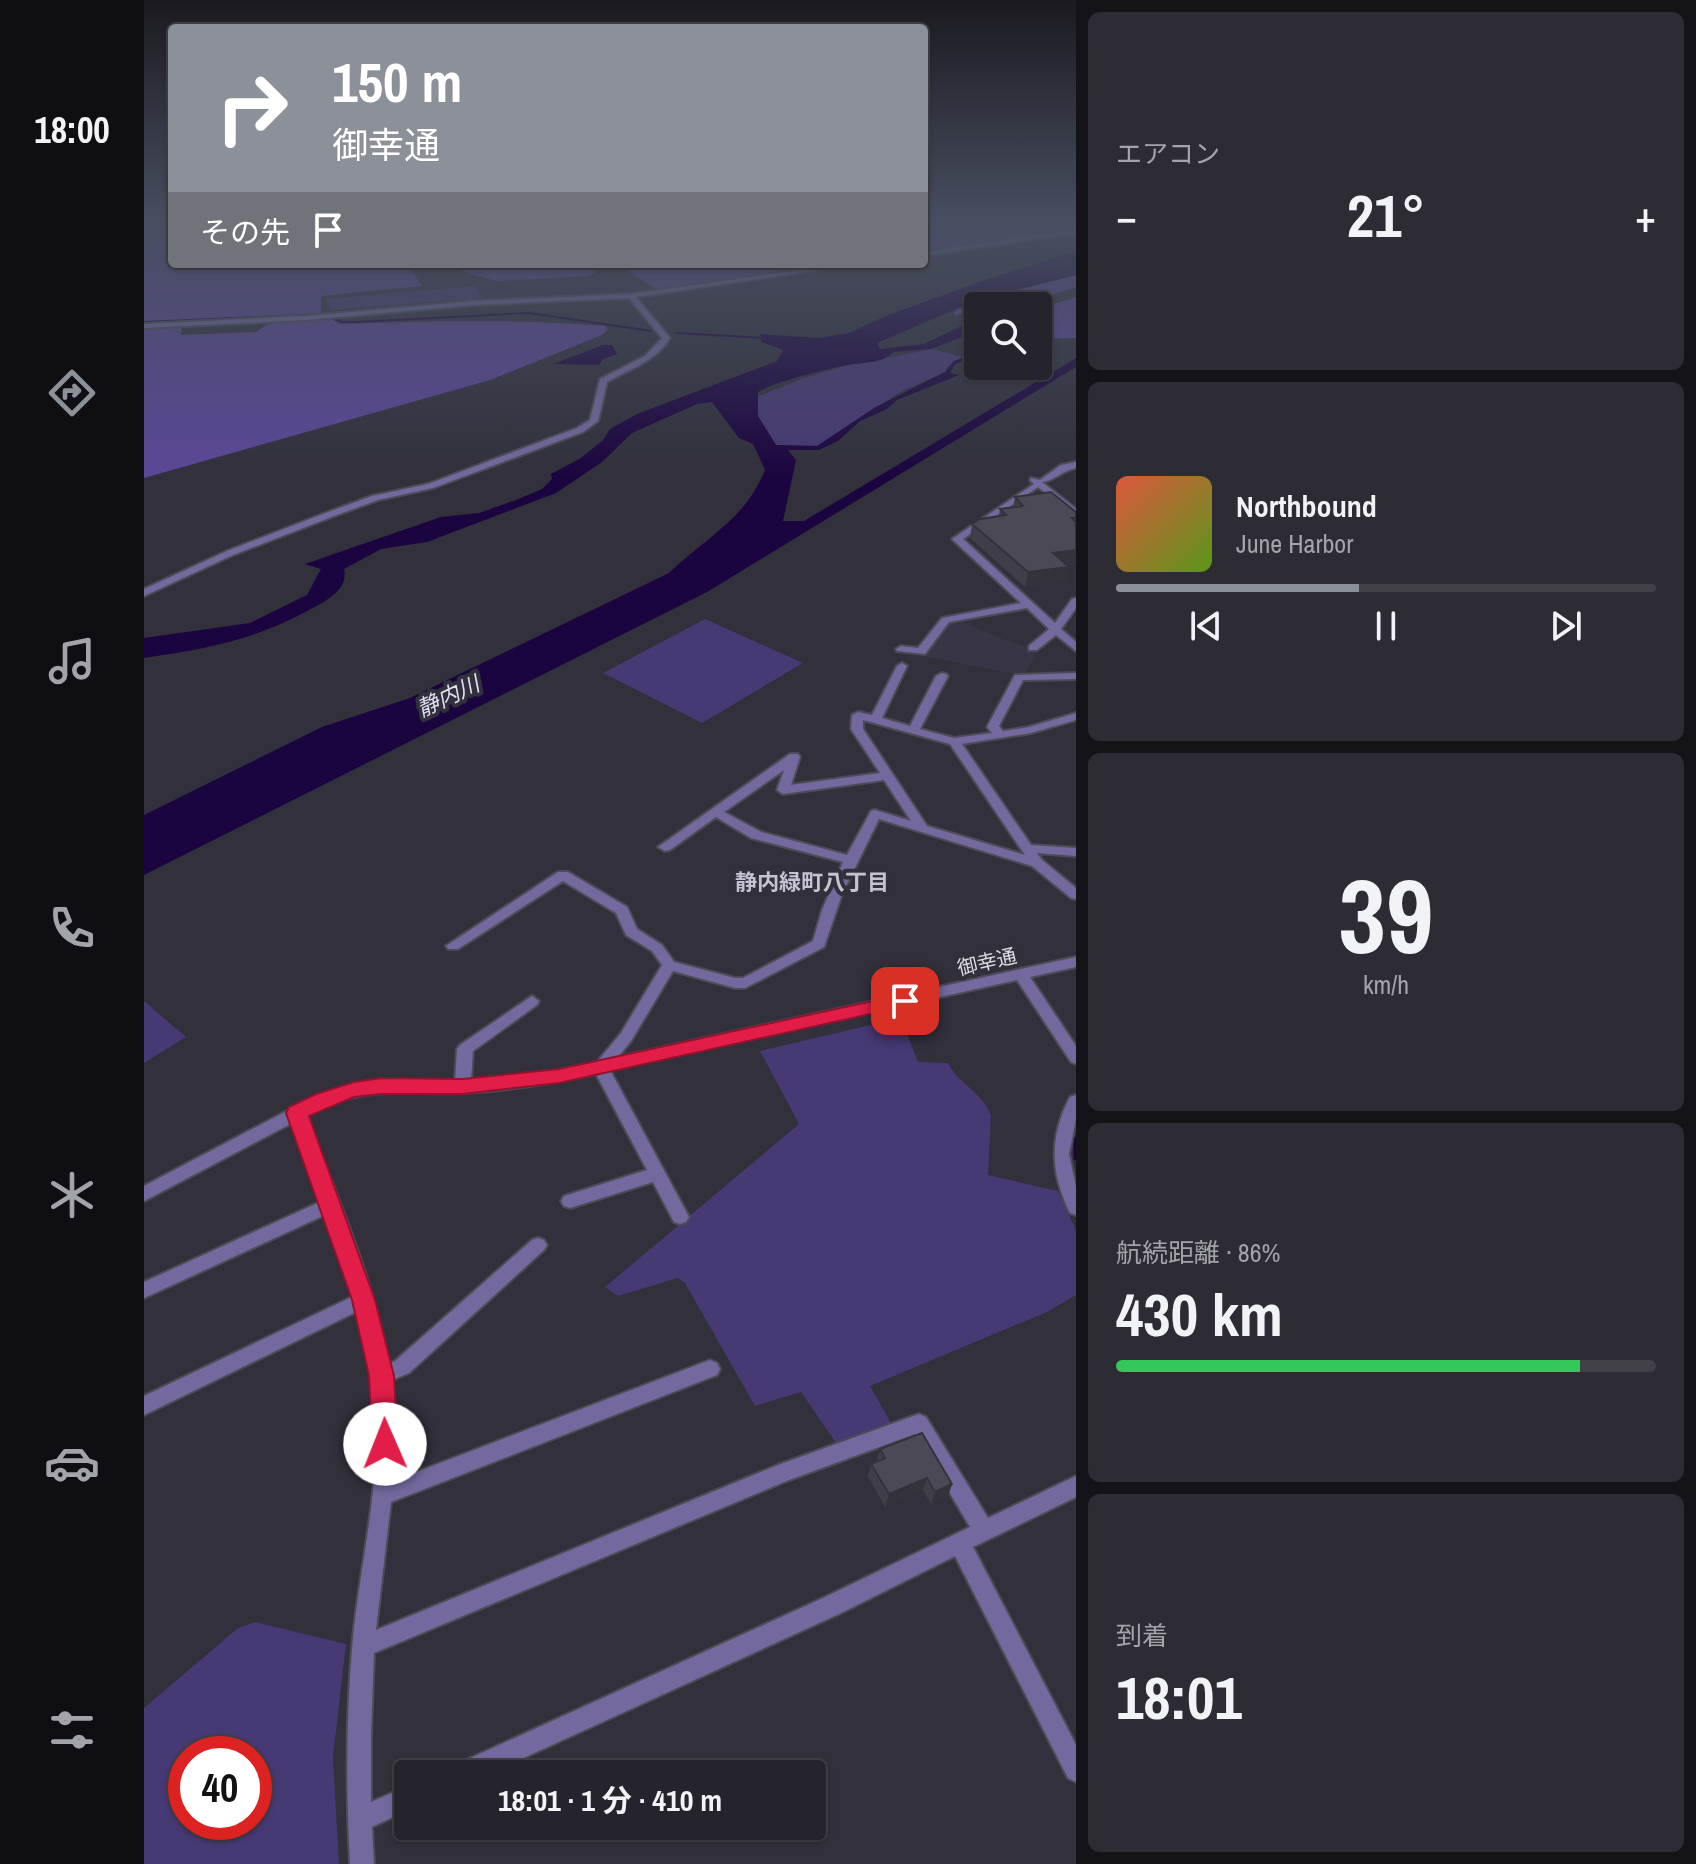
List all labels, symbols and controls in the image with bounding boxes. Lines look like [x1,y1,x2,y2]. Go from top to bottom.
text: 150 m [332,44,462,119]
icon: right [200,56,304,160]
text: 18:00 [34,106,110,154]
text: 御幸通 [332,121,440,169]
text: エアコン [1116,136,1220,171]
text: 21° [1347,175,1425,256]
text: − [1116,186,1137,246]
text: + [1635,186,1656,246]
icon: arrive [306,208,350,252]
text: その先 [200,212,290,252]
map controls [964,292,1052,380]
button: search [964,292,1052,380]
icon: directions [44,365,100,421]
text: Northbound [1236,486,1377,526]
text: June Harbor [1236,526,1353,561]
icon: previous [1184,604,1228,648]
icon: pause [1364,604,1408,648]
icon: next [1544,604,1588,648]
icon: music [44,633,100,689]
water label: 静内川 [412,668,486,724]
text: 39 [1339,845,1433,985]
district label: 静内緑町八丁目 [735,867,889,897]
icon: phone [44,900,100,956]
street label: 御幸通 [955,942,1019,981]
pin [871,967,939,1035]
text: km/h [1363,967,1409,1002]
icon: arrive [883,979,927,1023]
icon: climate [44,1167,100,1223]
text: 航続距離 · 86% [1116,1235,1280,1270]
text: 430 km [1116,1274,1283,1355]
position arrow [343,1402,427,1486]
icon: car [44,1435,100,1491]
text: 到着 [1116,1618,1168,1653]
text: 18:01 [1116,1657,1242,1738]
icon: filters [44,1702,100,1758]
speed limit sign: 40 [168,1736,272,1840]
text: 18:01 · 1 分 · 410 m [498,1780,722,1820]

